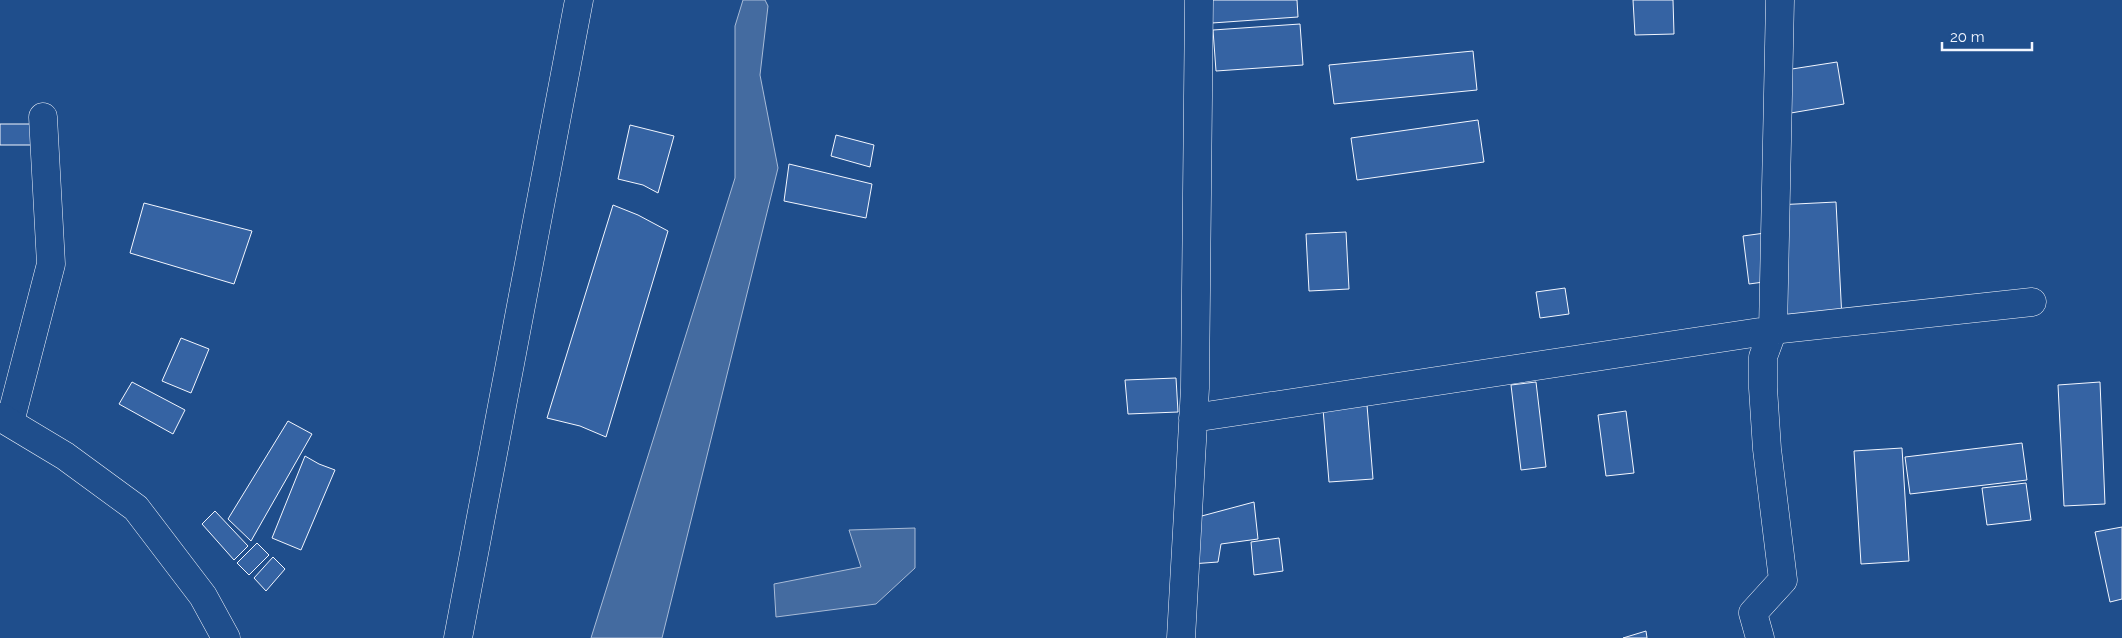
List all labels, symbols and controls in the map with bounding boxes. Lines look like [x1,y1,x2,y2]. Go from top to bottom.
scale bar [1942,20,2032,52]
text: 20 m [1950,28,1985,46]

